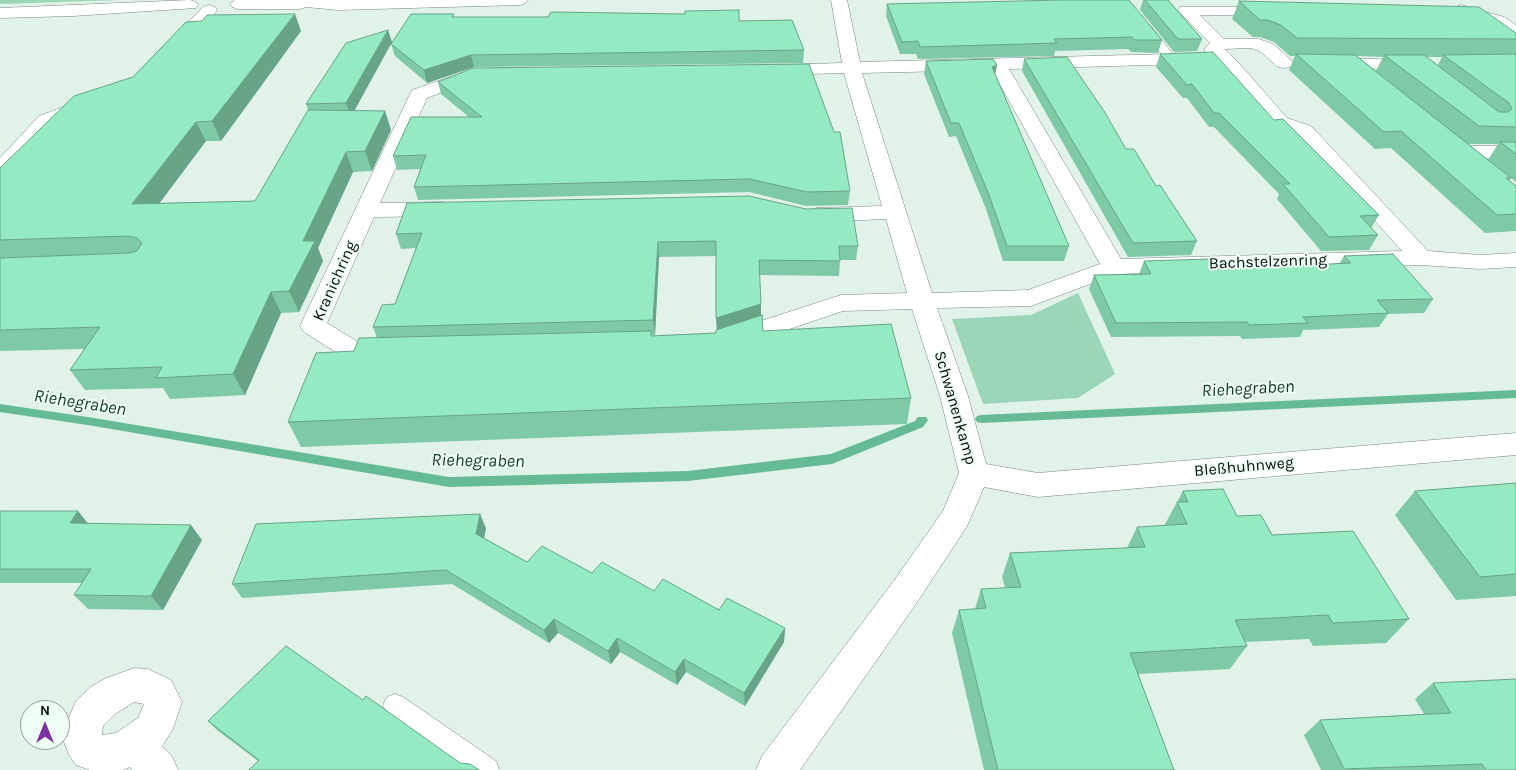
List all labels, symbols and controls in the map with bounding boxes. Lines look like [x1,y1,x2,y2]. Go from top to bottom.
street label: Kranichring [309,238,361,324]
street label: Bachstelzenring [1208,250,1328,274]
street label: Schwanenkamp [930,349,980,467]
water label: Riehegraben [1201,376,1295,402]
water label: Riehegraben [32,385,128,421]
water label: Riehegraben [431,449,525,473]
street label: Bleßhuhnweg [1193,453,1295,481]
north arrow [20,700,70,750]
text: N [40,702,50,719]

